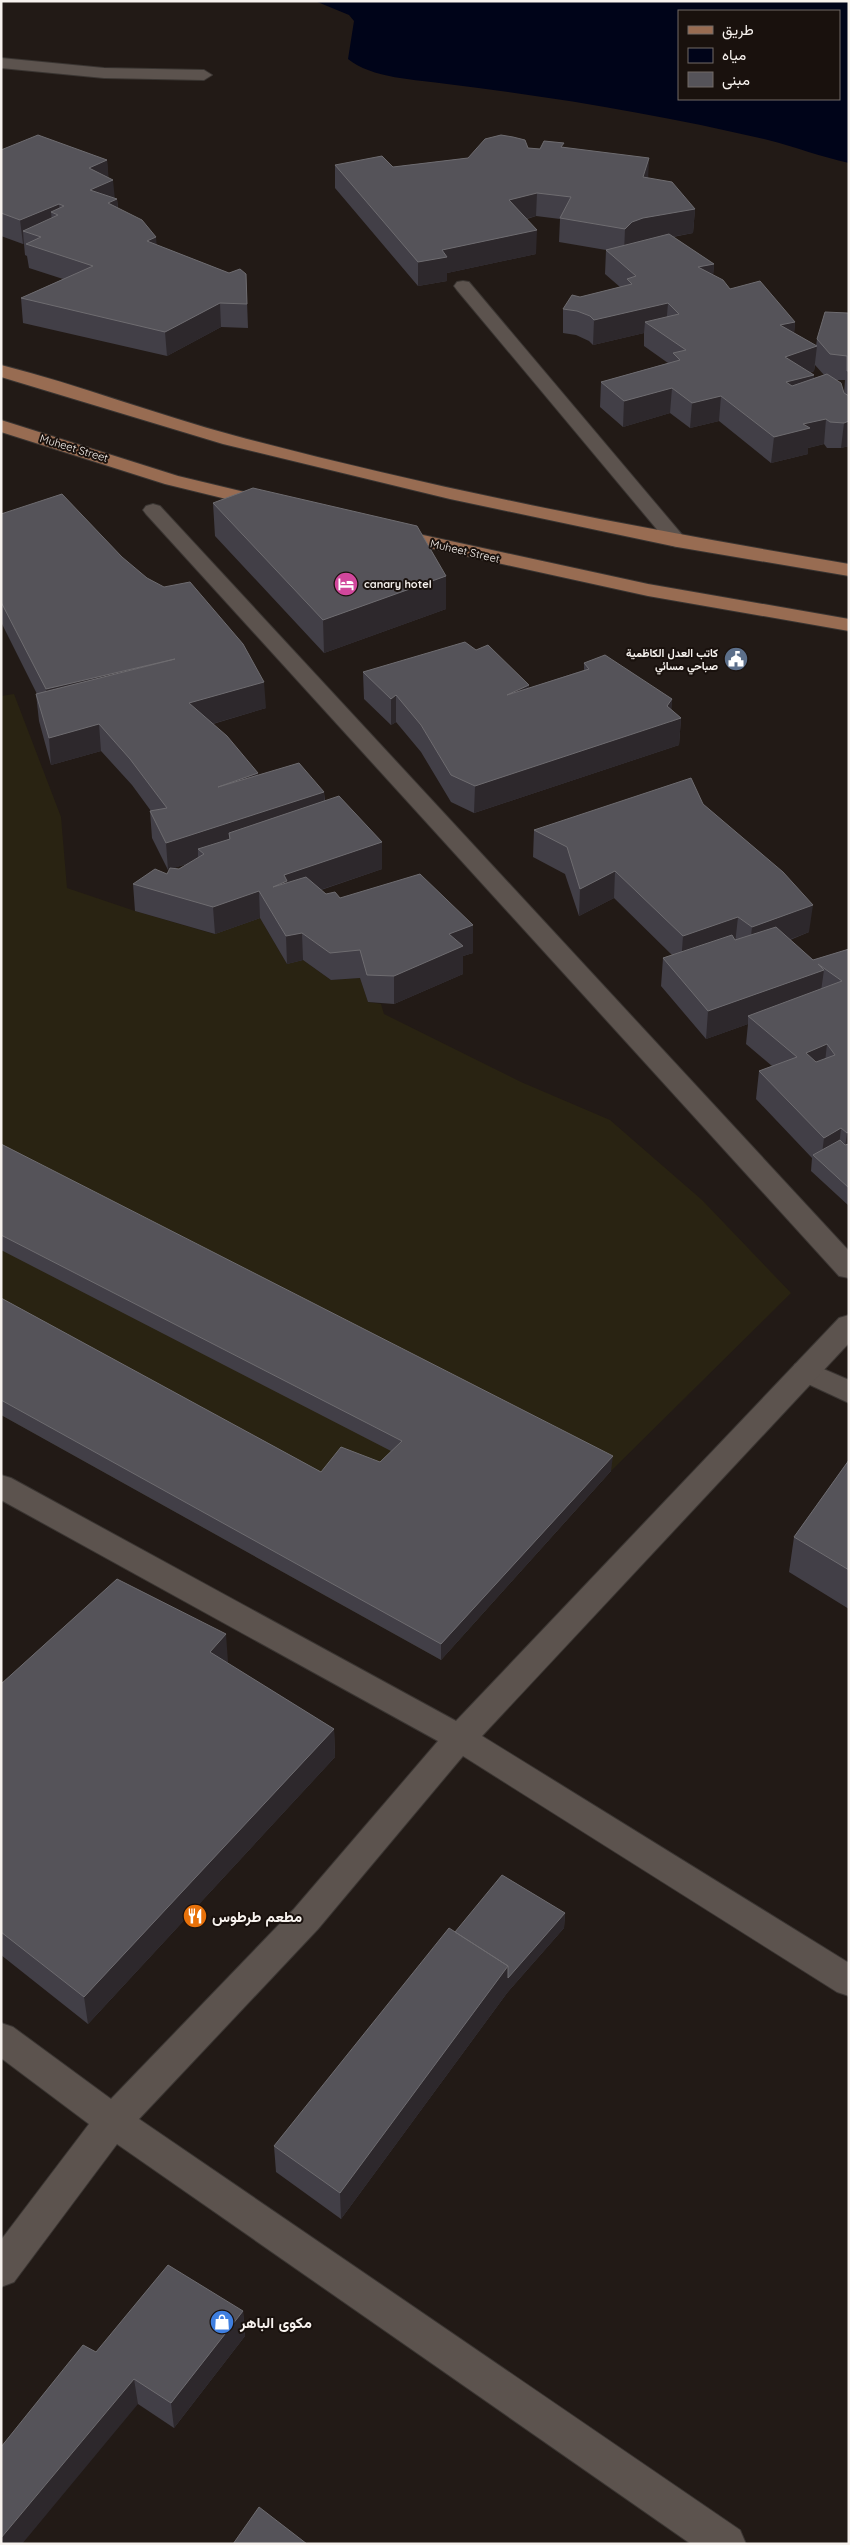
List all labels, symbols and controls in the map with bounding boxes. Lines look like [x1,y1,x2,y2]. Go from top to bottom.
legend [678,10,840,100]
text: طريق [722,20,754,40]
text: مياه [722,45,746,64]
text: مبنى [722,70,750,90]
street label: Muheet Street [38,431,110,465]
street label: Muheet Street [429,536,501,566]
hotel icon: canary hotel [333,571,359,597]
place label: canary hotel [364,577,432,591]
place label: كاتب العدل الكاظمية صباحي مسائي [626,646,718,675]
public building icon: كاتب العدل الكاظمية صباحي مسائي [723,646,749,672]
restaurant icon: مطعم طرطوس [182,1903,208,1929]
place label: مطعم طرطوس [212,1907,302,1927]
shop icon: مكوى الباهر [209,2309,235,2335]
place label: مكوى الباهر [239,2313,312,2332]

